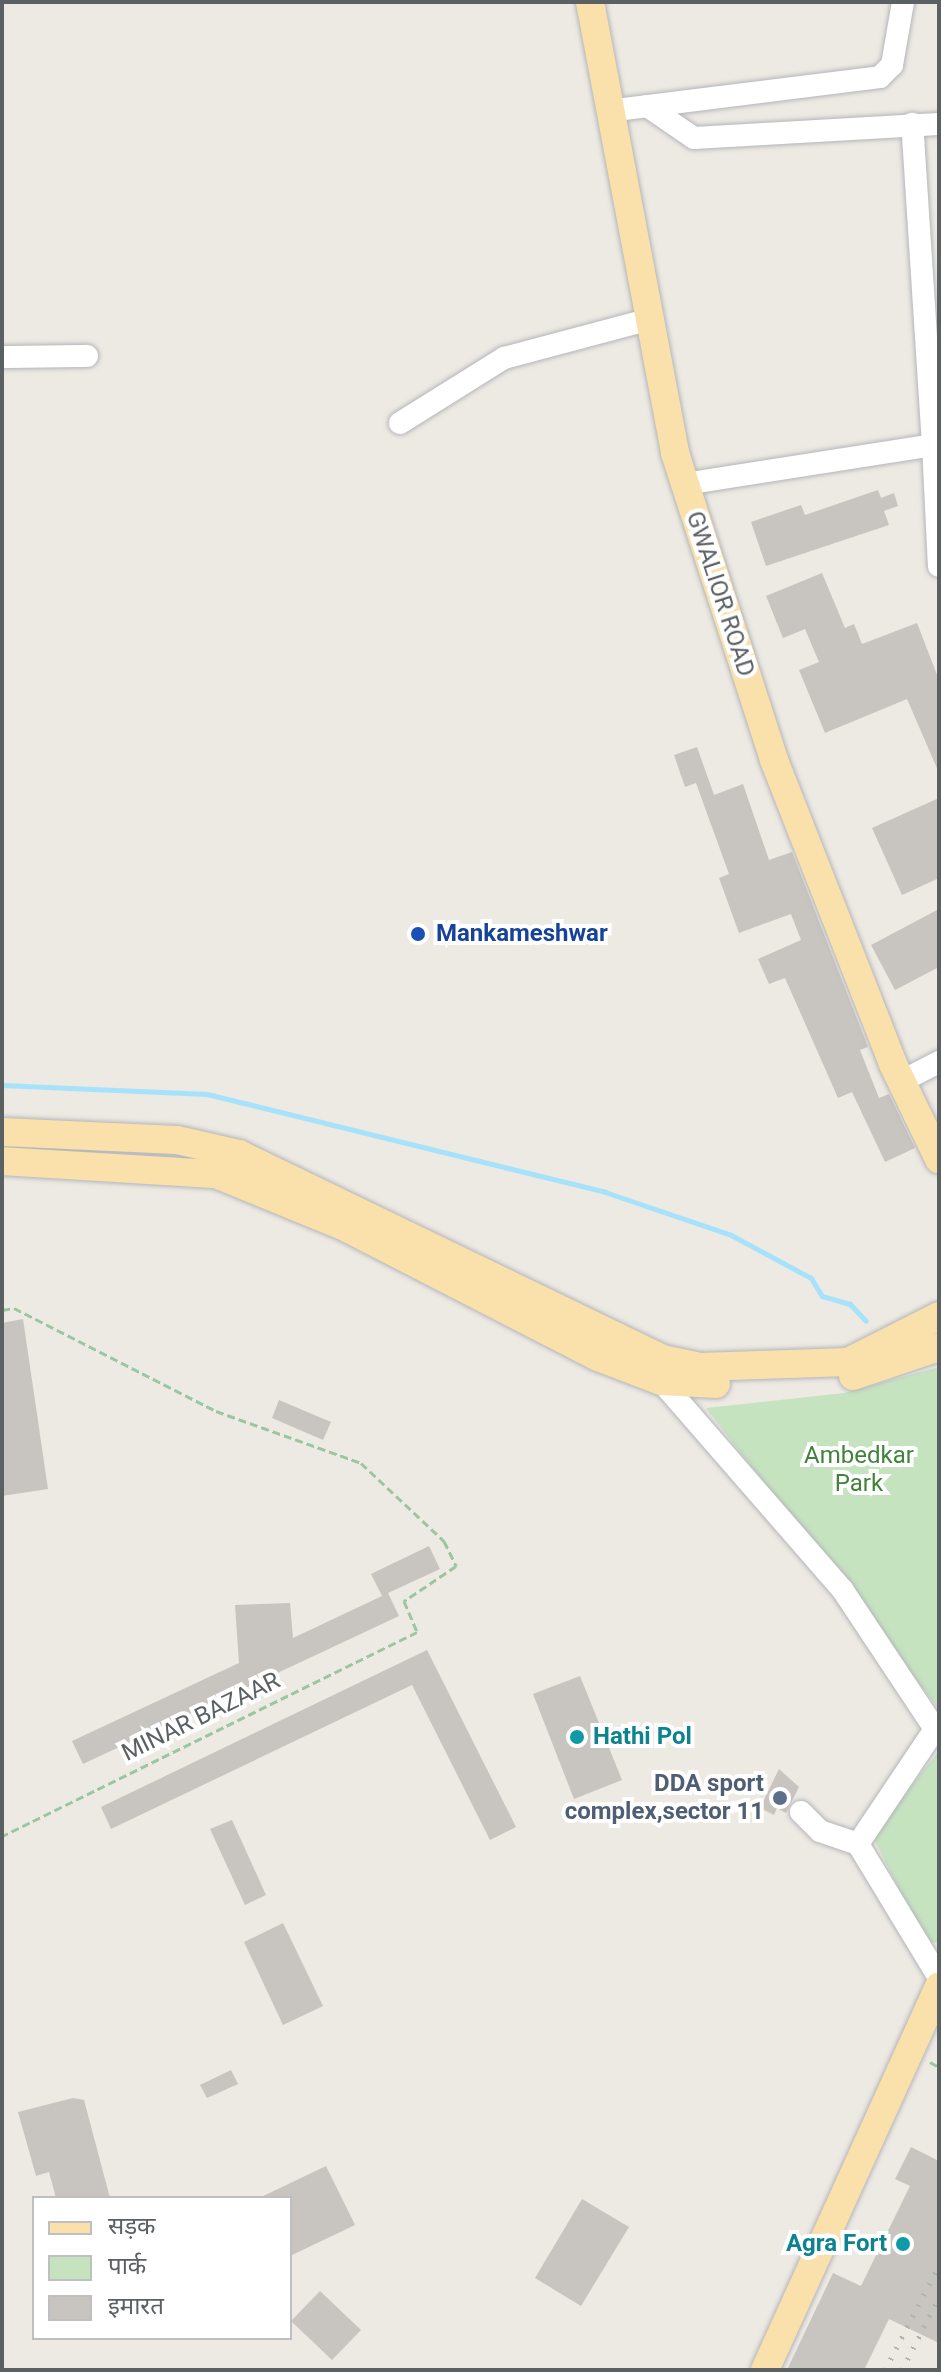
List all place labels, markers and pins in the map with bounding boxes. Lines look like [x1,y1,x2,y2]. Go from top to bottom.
place label: Mankameshwar [436,920,608,948]
marker: Mankameshwar [407,923,429,945]
place label: Hathi Pol [593,1723,692,1751]
marker: Hathi Pol [568,1728,586,1746]
place label: DDA sport complex,sector 11 [565,1770,764,1826]
marker: DDA sport complex,sector 11 [771,1789,789,1807]
place label: Agra Fort [786,2230,887,2258]
marker: Agra Fort [894,2235,912,2253]

